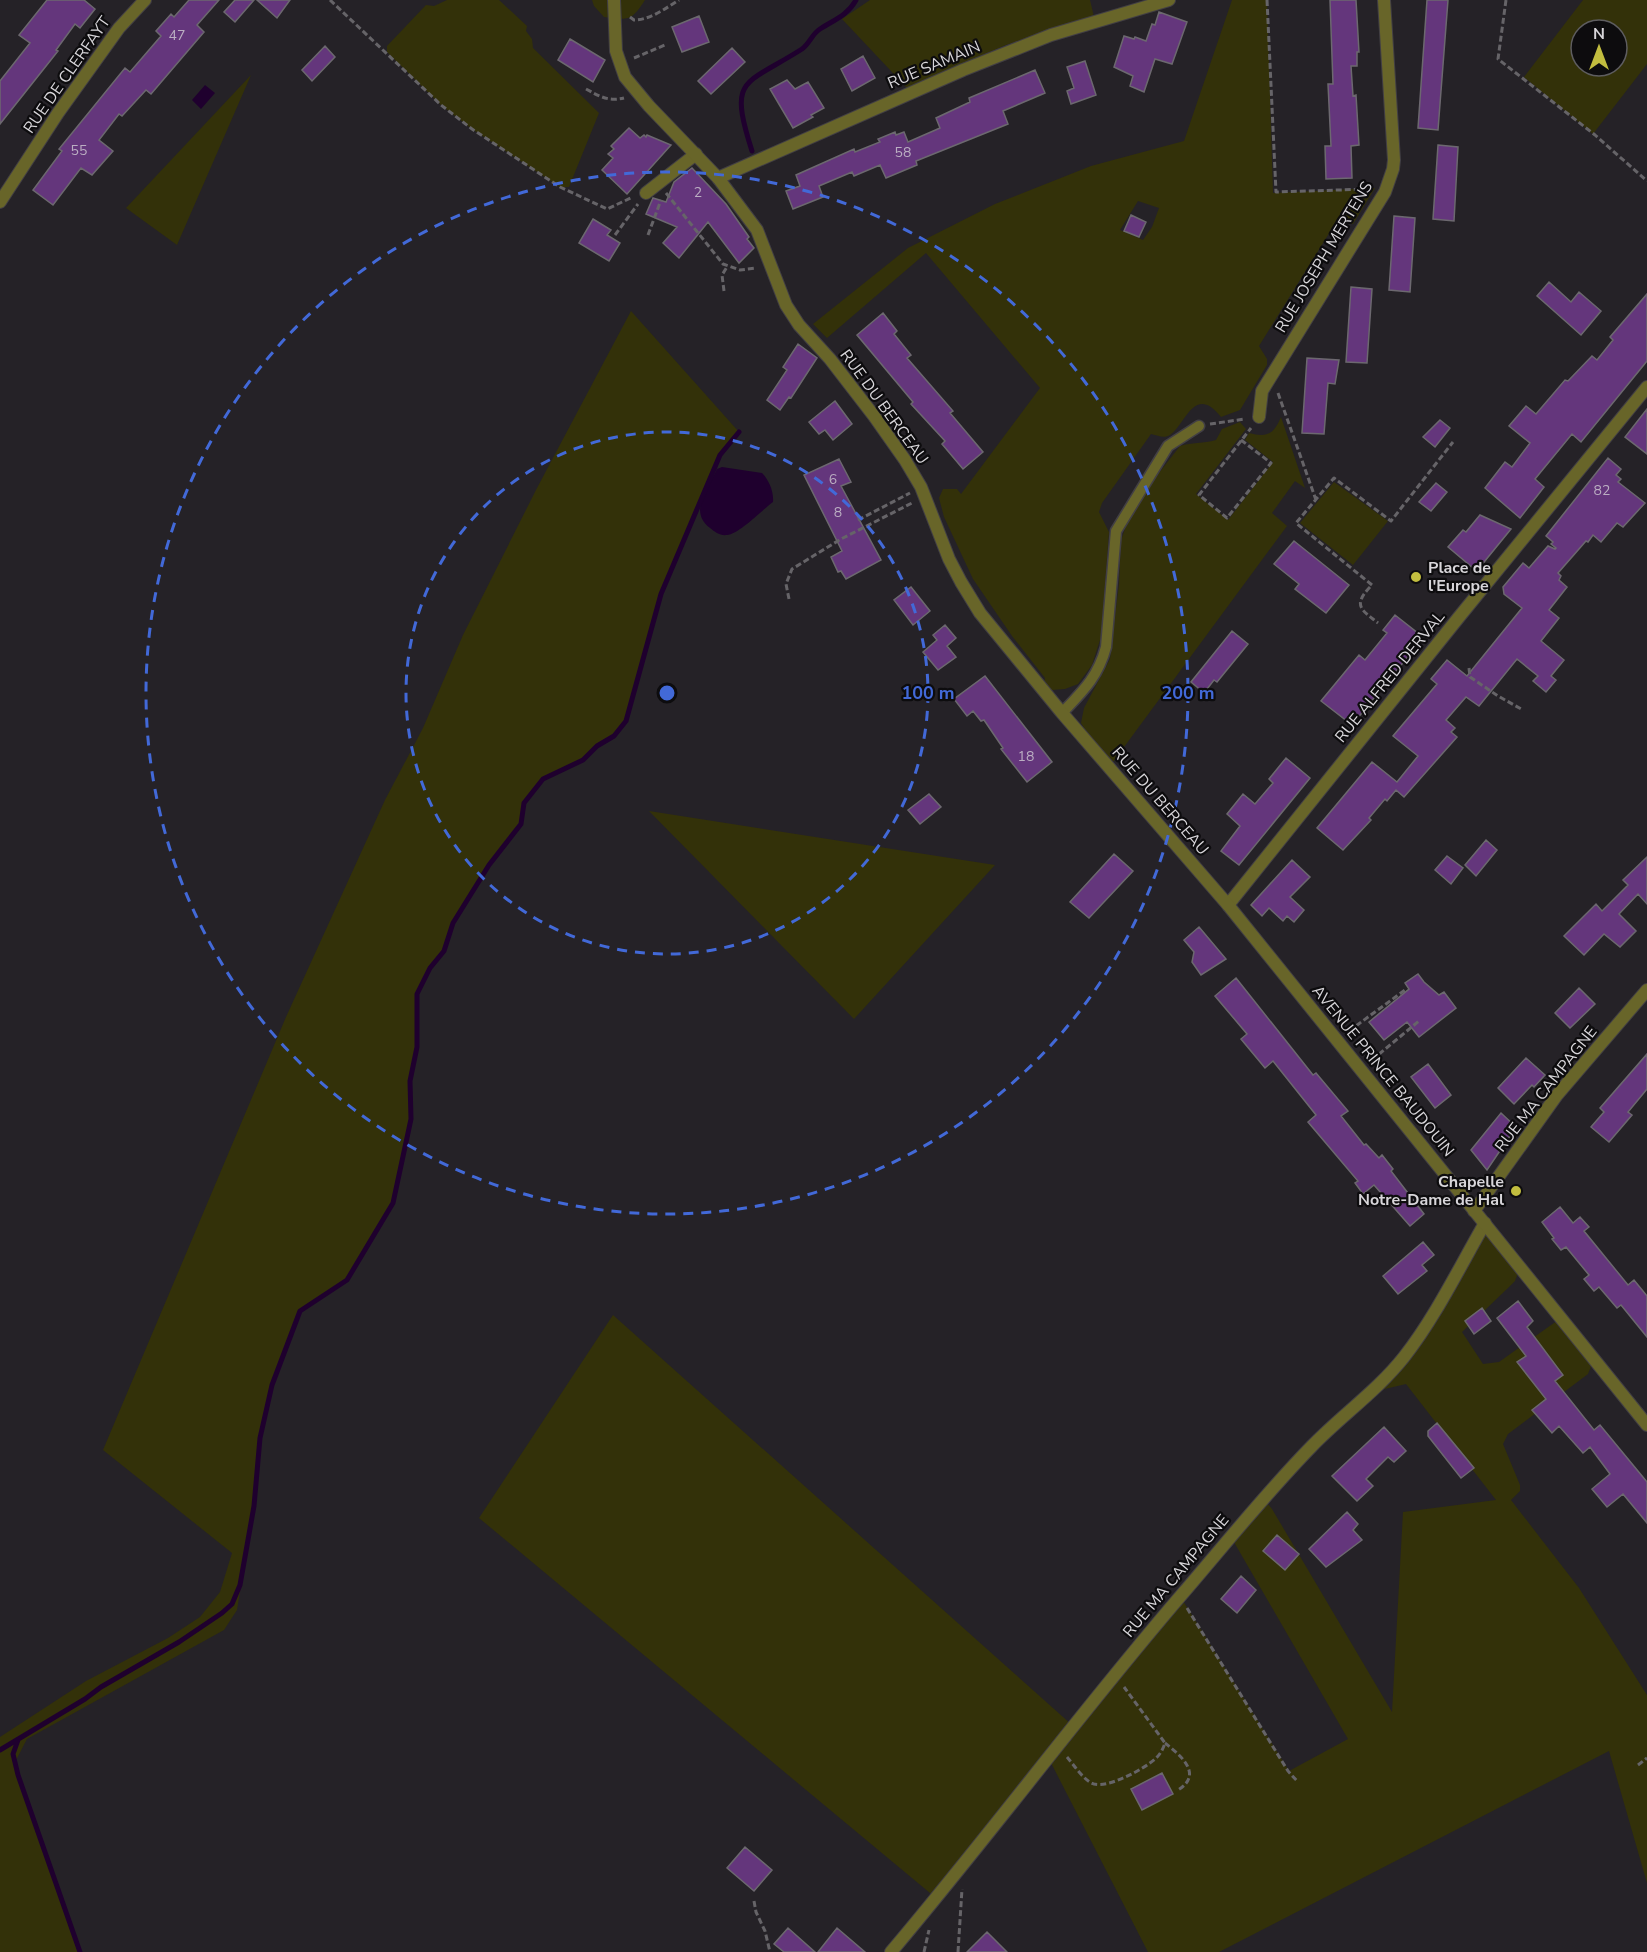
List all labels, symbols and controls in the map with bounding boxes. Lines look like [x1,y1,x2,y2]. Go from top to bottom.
street label: RUE DE CLERFAYT [18,12,116,138]
north arrow [1569,18,1629,78]
text: N [1593,23,1605,45]
house number: 47 [169,26,185,45]
street label: RUE SAMAIN [884,36,984,94]
house number: 55 [71,141,87,160]
house number: 58 [895,143,911,162]
street label: RUE JOSEPH MERTENS [1270,177,1378,337]
house number: 2 [694,183,702,202]
street label: RUE DU BERCEAU [835,345,933,469]
house number: 6 [829,470,837,489]
house number: 82 [1594,481,1610,500]
house number: 8 [834,503,842,522]
place label: Place de l'Europe [1428,557,1491,597]
marker: Place de l'Europe [1409,570,1423,584]
street label: RUE ALFRED DERVAL [1330,606,1450,747]
text: 100 m [901,681,955,705]
text: 200 m [1161,681,1215,705]
centre of rings [657,683,677,703]
street label: RUE DU BERCEAU [1107,742,1213,860]
house number: 18 [1018,747,1034,766]
street label: AVENUE PRINCE BAUDOUIN [1307,981,1459,1161]
street label: RUE MA CAMPAGNE [1490,1021,1602,1157]
place label: Chapelle Notre-Dame de Hal [1358,1171,1504,1211]
marker: Chapelle Notre-Dame de Hal [1509,1184,1523,1198]
street label: RUE MA CAMPAGNE [1118,1510,1234,1642]

